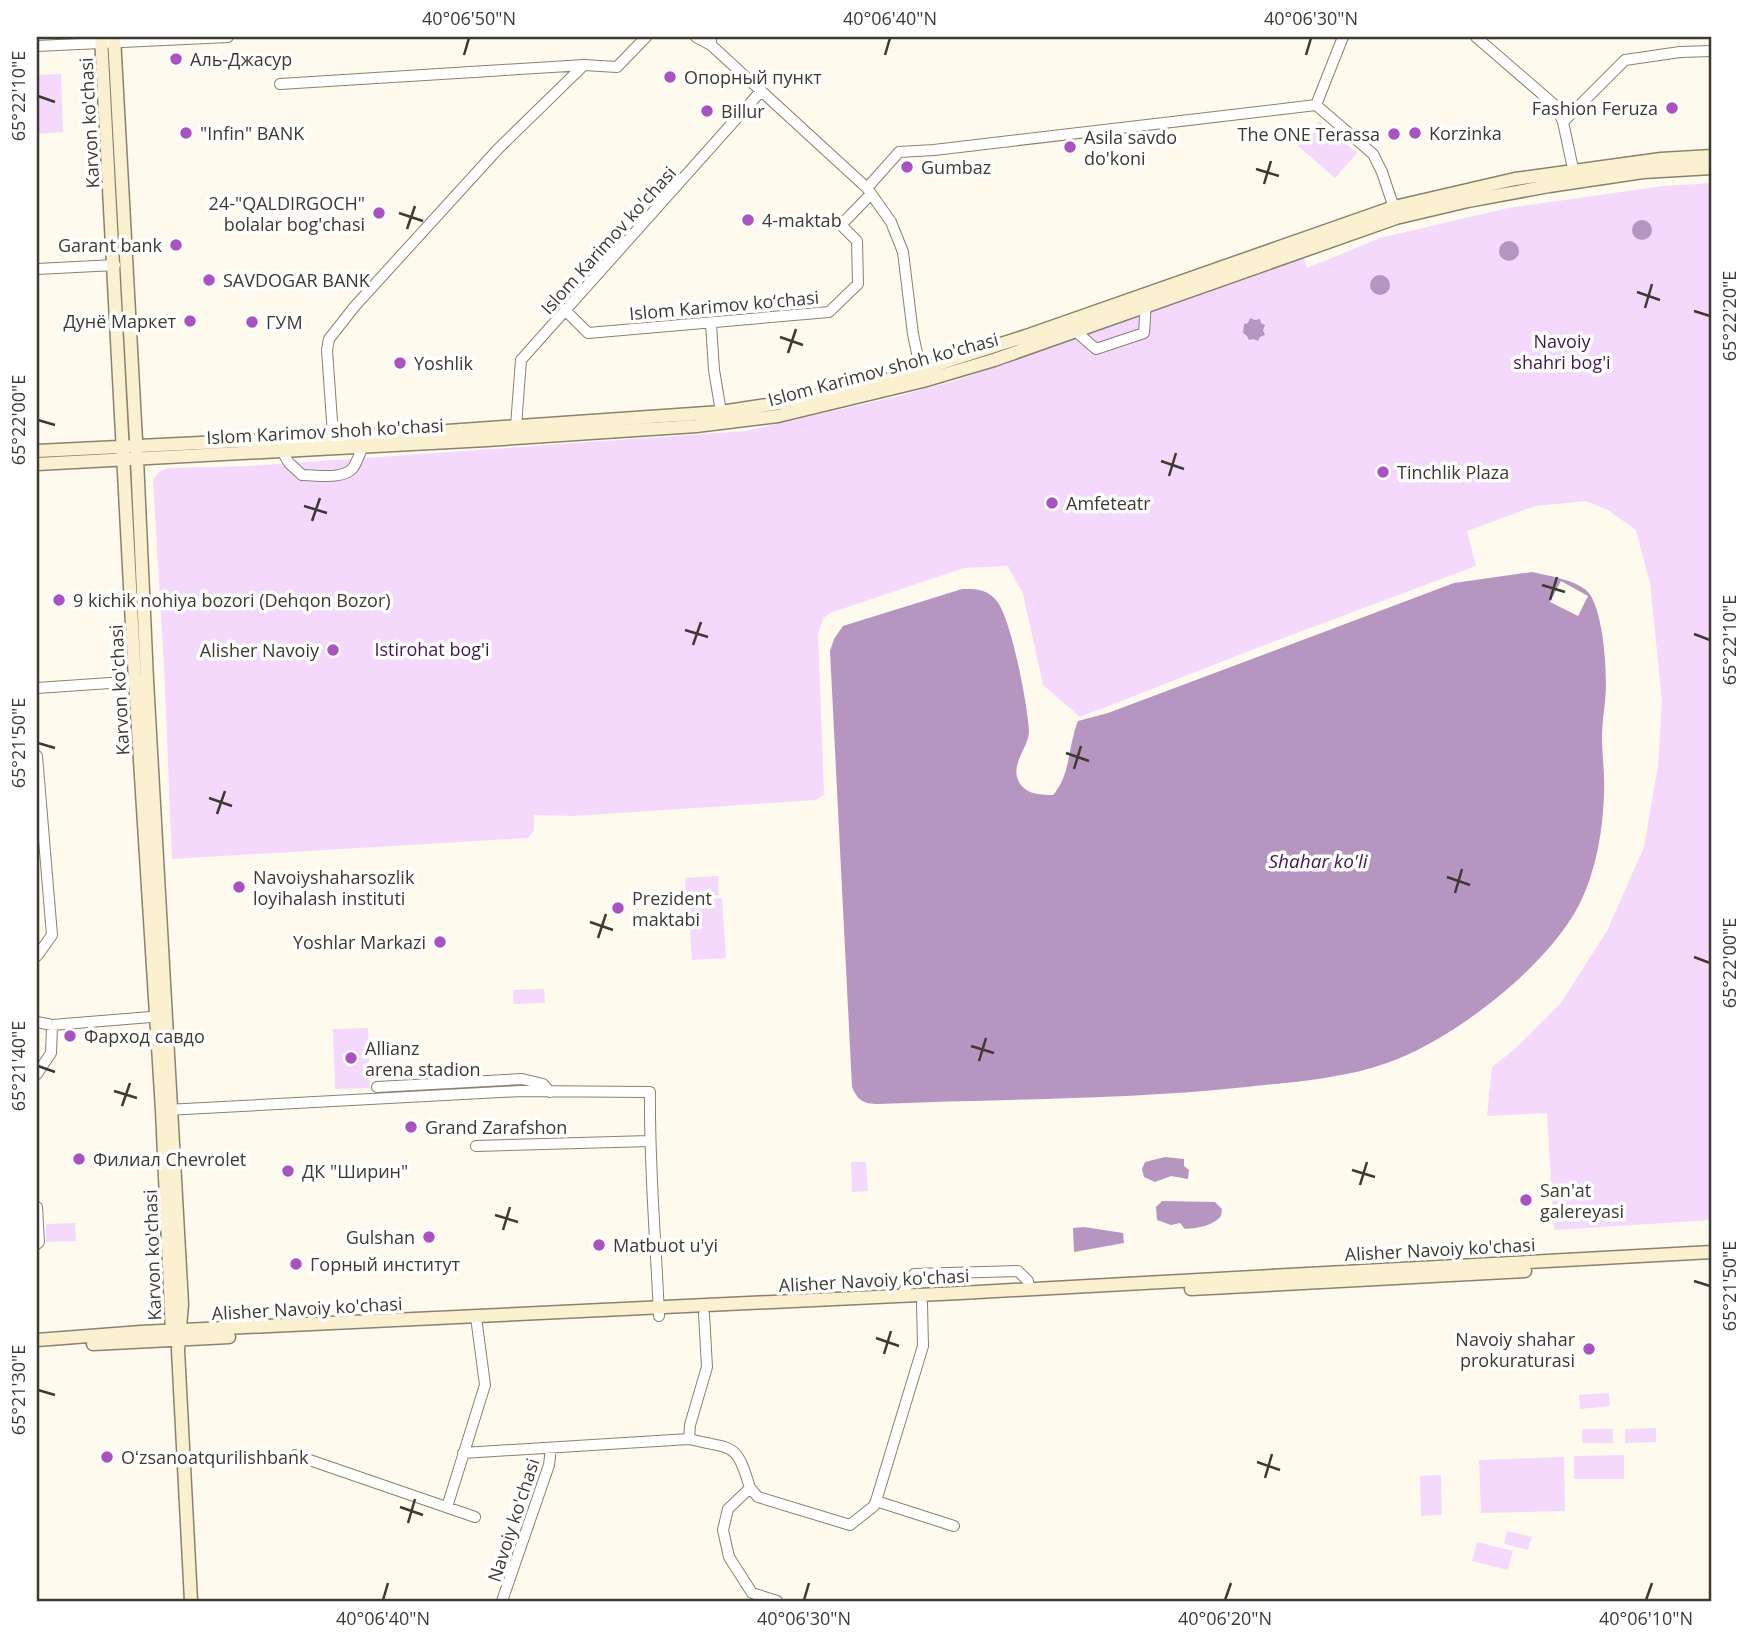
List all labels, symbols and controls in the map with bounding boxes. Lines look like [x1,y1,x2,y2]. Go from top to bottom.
text: 40°06'50"N [422,6,516,30]
text: 40°06'40"N [843,6,937,30]
text: 40°06'30"N [1264,6,1358,30]
place label: Аль-Джасур [190,47,292,71]
text: 65°22'10"E [6,51,30,141]
marker: Аль-Джасур [168,51,184,67]
street label: Karvon ko'chasi [74,57,104,189]
place label: Опорный пункт [684,65,822,89]
marker: Опорный пункт [662,69,678,85]
place label: Fashion Feruza [1532,96,1658,120]
place label: Billur [721,99,765,123]
marker: Fashion Feruza [1664,100,1680,116]
marker: Billur [699,103,715,119]
place label: "Infin" BANK [200,121,305,145]
place label: Korzinka [1429,121,1502,145]
place label: The ONE Terassa [1237,122,1380,146]
marker: "Infin" BANK [178,125,194,141]
place label: Asila savdo do'koni [1084,125,1177,170]
marker: Korzinka [1407,125,1423,141]
marker: The ONE Terassa [1386,126,1402,142]
marker: Asila savdo do'koni [1062,139,1078,155]
place label: Gumbaz [921,155,991,179]
marker: Gumbaz [899,159,915,175]
street label: Islom Karimov ko'chasi [535,161,681,319]
place label: 24-"QALDIRGOCH" bolalar bog'chasi [209,191,365,236]
marker: 24-"QALDIRGOCH" bolalar bog'chasi [371,205,387,221]
place label: 4-maktab [762,208,842,232]
marker: 4-maktab [740,212,756,228]
place label: Garant bank [58,233,163,257]
marker: Garant bank [168,237,184,253]
place label: SAVDOGAR BANK [223,268,371,292]
text: 65°22'20"E [1717,271,1741,361]
marker: SAVDOGAR BANK [201,272,217,288]
street label: Islom Karimov ko‘chasi [628,285,820,325]
place label: Дунё Маркет [63,309,177,333]
place label: ГУМ [266,310,303,334]
marker: Дунё Маркет [182,313,198,329]
marker: ГУМ [244,314,260,330]
street label: Islom Karimov shoh ko'chasi [765,327,1001,411]
park label: Navoiy shahri bog'i [1513,329,1611,374]
place label: Yoshlik [414,351,474,375]
marker: Yoshlik [392,355,408,371]
text: 65°22'00"E [6,375,30,465]
street label: Islom Karimov shoh ko'chasi [206,413,444,449]
place label: Tinchlik Plaza [1397,460,1509,484]
marker: Tinchlik Plaza [1375,464,1391,480]
place label: Amfeteatr [1066,491,1151,515]
marker: Amfeteatr [1044,495,1060,511]
place label: 9 kichik nohiya bozori (Dehqon Bozor) [73,588,391,612]
marker: 9 kichik nohiya bozori (Dehqon Bozor) [51,592,67,608]
text: 65°22'10"E [1717,595,1741,685]
street label: Karvon ko'chasi [104,624,134,756]
park label: Istirohat bog'i [375,637,490,661]
place label: Alisher Navoiy [200,638,320,662]
marker: Alisher Navoiy [325,642,341,658]
text: 65°21'50"E [6,698,30,788]
water label: Shahar ko'li [1268,848,1369,874]
place label: Navoiyshaharsozlik loyihalash instituti [253,865,415,910]
marker: Navoiyshaharsozlik loyihalash instituti [231,879,247,895]
place label: Prezident maktabi [632,886,712,931]
marker: Prezident maktabi [610,900,626,916]
text: 65°22'00"E [1717,918,1741,1008]
place label: Yoshlar Markazi [293,930,426,954]
marker: Yoshlar Markazi [432,934,448,950]
text: 65°21'40"E [6,1021,30,1111]
place label: Фарход савдо [84,1024,205,1048]
marker: Фарход савдо [62,1028,78,1044]
place label: Allianz arena stadion [365,1036,481,1081]
marker: Allianz arena stadion [343,1050,359,1066]
place label: Grand Zarafshon [425,1115,567,1139]
marker: Grand Zarafshon [403,1119,419,1135]
place label: Филиал Chevrolet [93,1147,246,1171]
marker: Филиал Chevrolet [71,1151,87,1167]
place label: ДК "Ширин" [302,1159,408,1183]
marker: ДК "Ширин" [280,1163,296,1179]
place label: San'at galereyasi [1540,1178,1624,1223]
street label: Karvon ko'chasi [138,1189,166,1321]
marker: San'at galereyasi [1518,1192,1534,1208]
place label: Gulshan [346,1225,415,1249]
marker: Gulshan [421,1229,437,1245]
street label: Alisher Navoiy ko'chasi [1344,1232,1536,1266]
place label: Matbuot u'yi [613,1233,718,1257]
marker: Matbuot u'yi [591,1237,607,1253]
text: 65°21'50"E [1717,1241,1741,1331]
place label: Горный институт [310,1252,460,1276]
marker: Горный институт [288,1256,304,1272]
street label: Alisher Navoiy ko'chasi [778,1263,970,1297]
street label: Alisher Navoiy ko'chasi [211,1291,403,1325]
place label: Navoiy shahar prokuraturasi [1455,1327,1576,1372]
marker: Navoiy shahar prokuraturasi [1581,1341,1597,1357]
text: 65°21'30"E [6,1345,30,1435]
place label: Oʻzsanoatqurilishbank [121,1445,309,1469]
marker: Oʻzsanoatqurilishbank [99,1449,115,1465]
street label: Navoiy ko'chasi [482,1455,544,1585]
text: 40°06'40"N [336,1606,430,1630]
text: 40°06'30"N [757,1606,851,1630]
text: 40°06'20"N [1178,1606,1272,1630]
text: 40°06'10"N [1599,1606,1693,1630]

